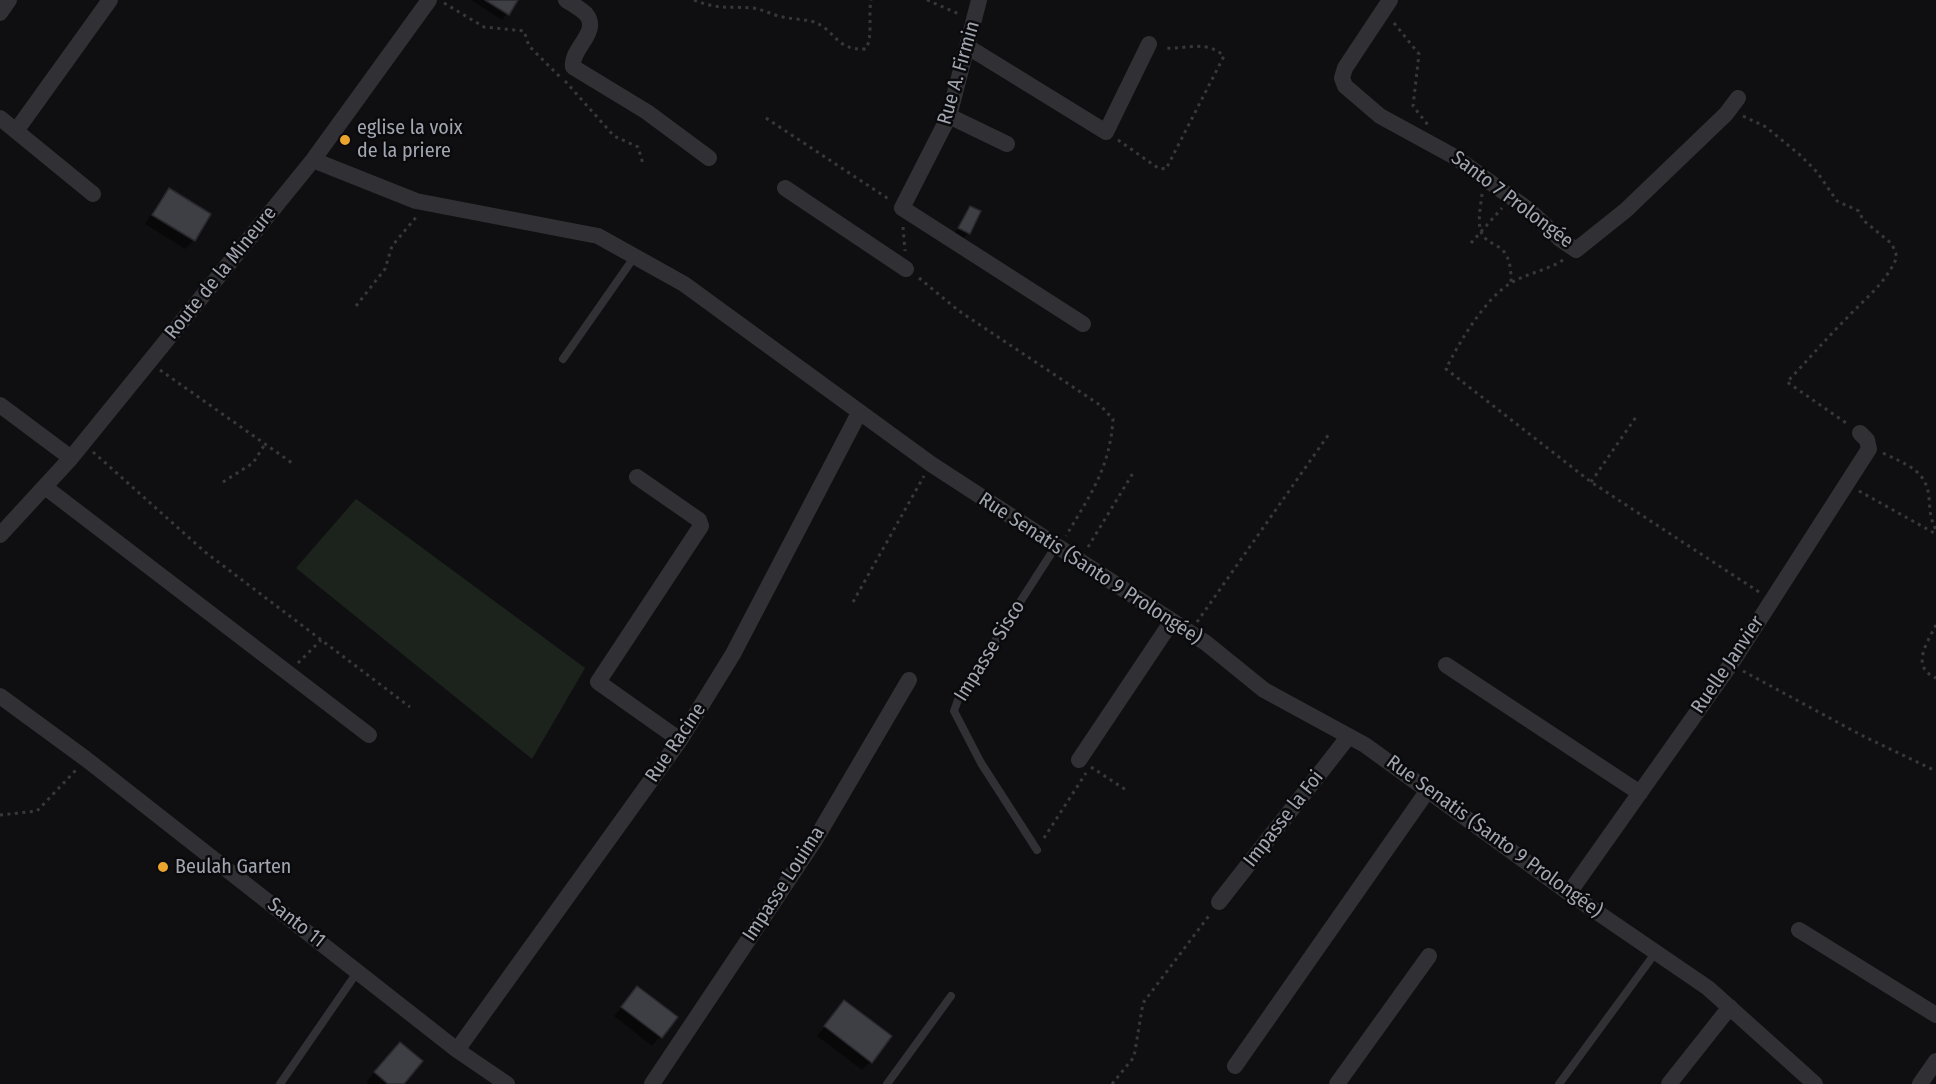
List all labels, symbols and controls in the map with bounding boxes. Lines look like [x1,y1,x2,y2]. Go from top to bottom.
street label: Rue A. Firmin [933,18,985,128]
place label: eglise la voix de la priere [357,116,463,163]
marker: eglise la voix de la priere [338,133,352,147]
street label: Santo 7 Prolongée [1446,146,1578,254]
street label: Route de la Mineure [160,202,282,344]
street label: Rue Senatis (Santo 9 Prolongée) [974,488,1206,650]
street label: Impasse Sisco [950,596,1030,706]
street label: Ruelle Janvier [1687,612,1769,718]
street label: Rue Racine [641,699,711,787]
street label: Rue Senatis (Santo 9 Prolongée) [1381,751,1607,923]
street label: Impasse la Foi [1239,766,1329,872]
street label: Impasse Louima [738,822,830,946]
place label: Beulah Garten [175,855,291,879]
marker: Beulah Garten [156,860,170,874]
street label: Santo 11 [262,893,330,953]

